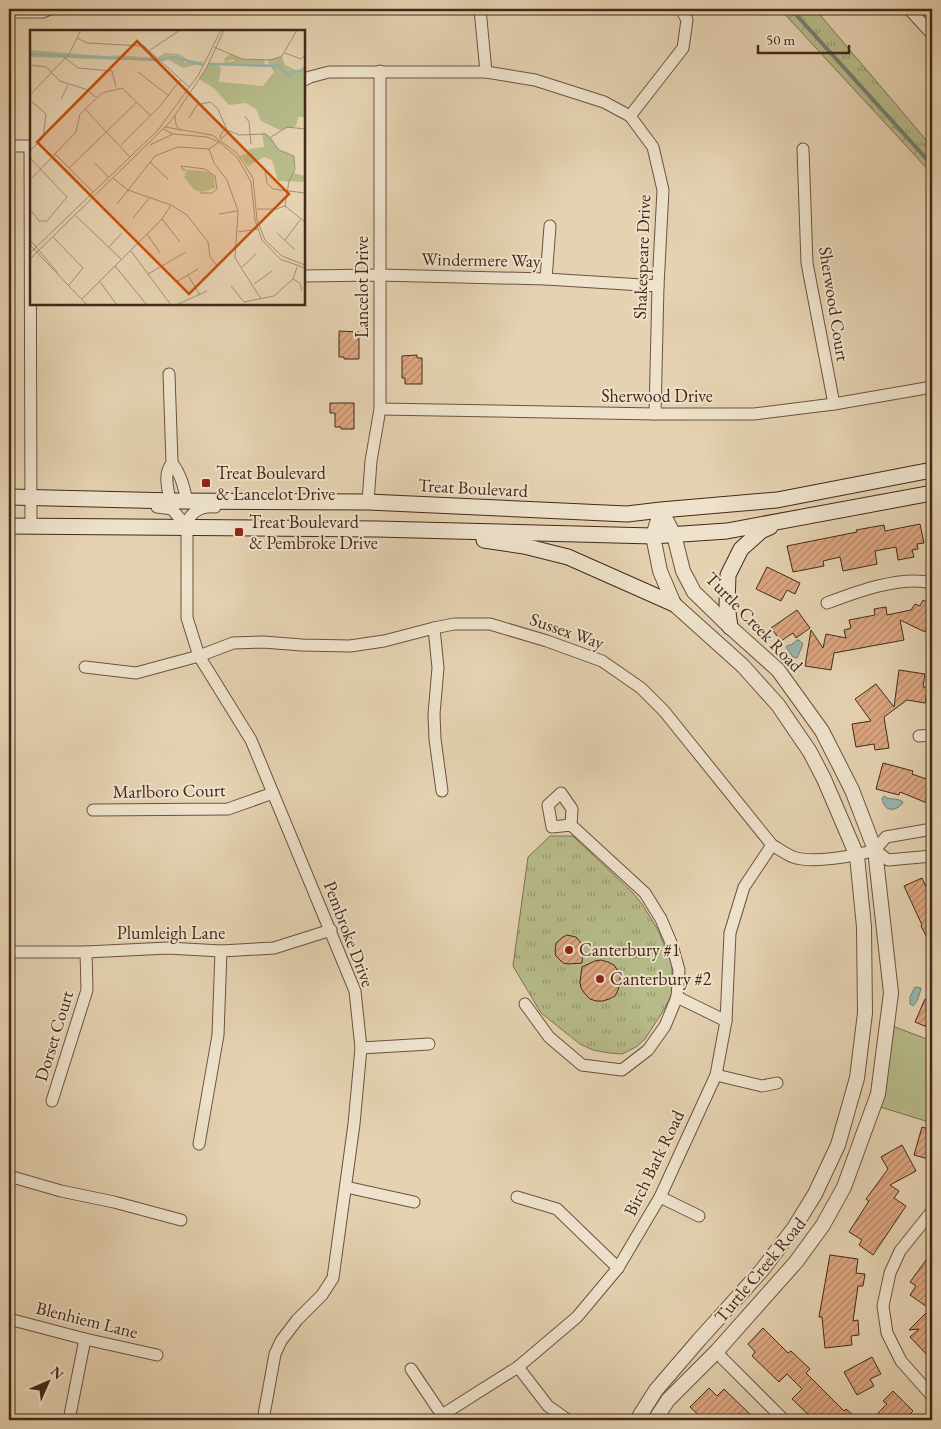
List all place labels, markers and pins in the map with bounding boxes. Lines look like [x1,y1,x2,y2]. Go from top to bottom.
place label: Treat Boulevard & Lancelot Drive [216,461,335,505]
marker: Treat Boulevard & Lancelot Drive [200,477,212,489]
place label: Treat Boulevard & Pembroke Drive [249,510,378,554]
marker: Treat Boulevard & Pembroke Drive [233,526,245,538]
place label: Canterbury #1 [579,938,680,961]
marker: Canterbury #1 [563,944,575,956]
place label: Canterbury #2 [610,967,712,990]
marker: Canterbury #2 [594,973,606,985]

